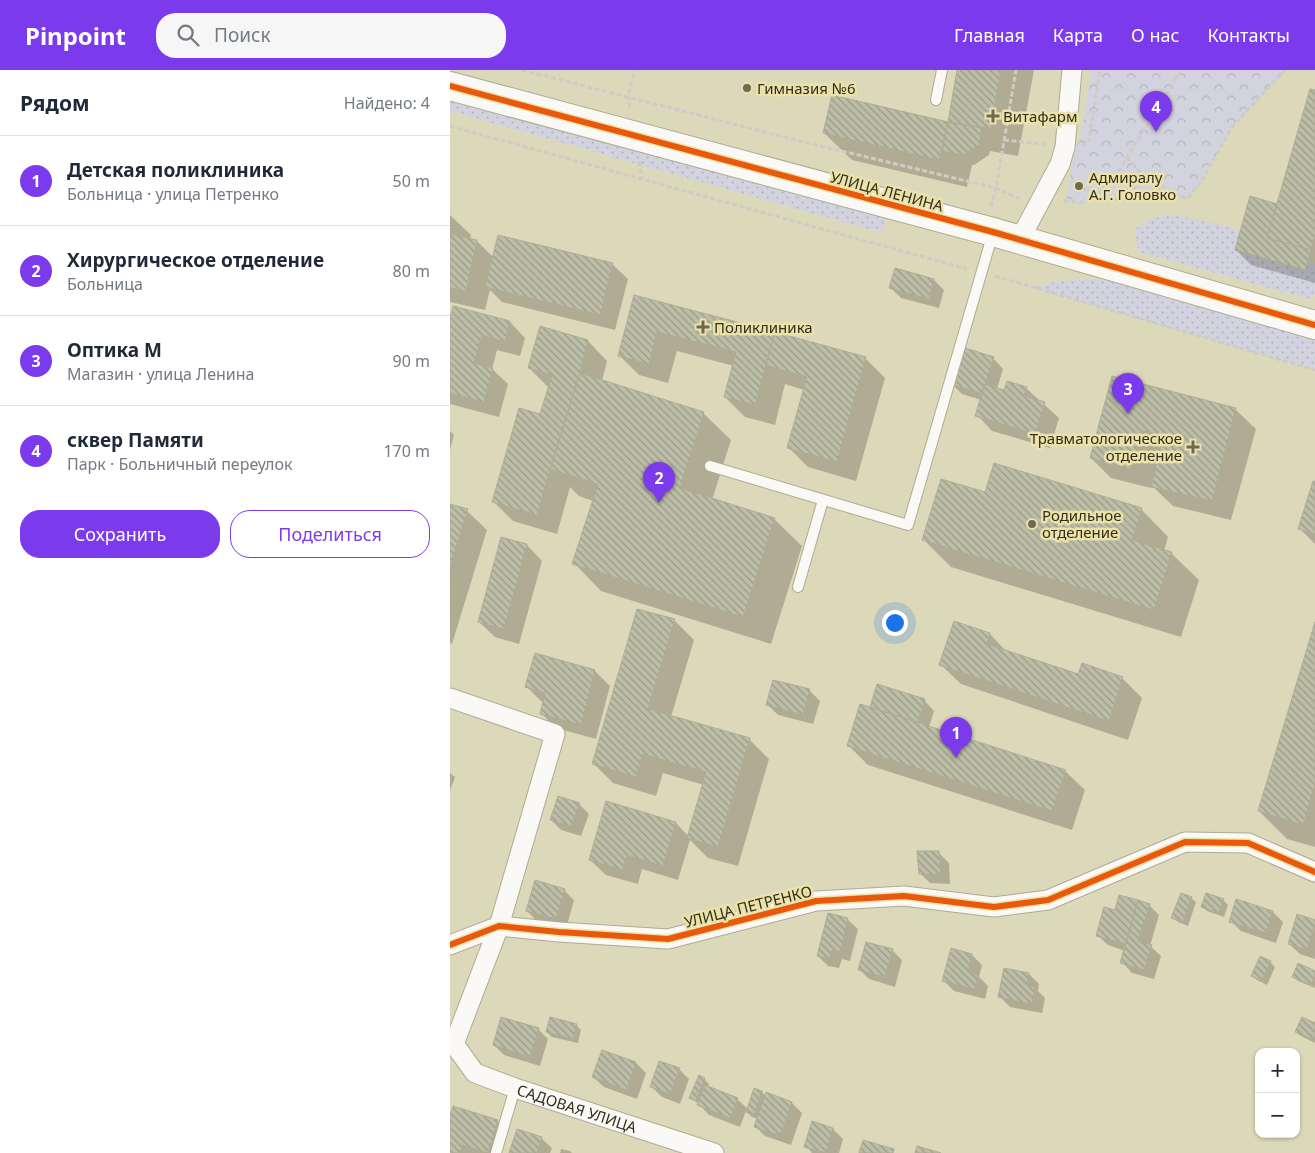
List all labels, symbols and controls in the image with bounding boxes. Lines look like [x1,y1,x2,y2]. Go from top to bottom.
search box [156,13,506,58]
text: Pinpoint [25,19,126,52]
icon: search [174,21,202,49]
text: Поиск [214,22,271,48]
text: Главная [954,23,1025,47]
text: Карта [1053,23,1103,47]
text: О нас [1131,23,1179,47]
text: Контакты [1207,23,1290,47]
place label: Гимназия №6 [757,78,856,98]
marker: Гимназия №6 [741,82,753,94]
text: Рядом [20,89,90,117]
pin: 4 [1140,91,1172,132]
text: Найдено: 4 [344,92,430,114]
place label: Витафарм [1003,106,1077,126]
marker: Витафарм [987,110,999,122]
text: Детская поликлиника [67,157,284,183]
street label: УЛИЦА ЛЕНИНА [828,166,946,216]
place label: Адмиралу А.Г. Головко [1089,167,1176,204]
text: 1 [31,170,41,192]
text: 50 m [393,170,430,192]
marker: Адмиралу А.Г. Головко [1073,180,1085,192]
text: Больница · улица Петренко [67,183,279,205]
text: Хирургическое отделение [67,247,324,273]
text: 2 [31,260,41,282]
text: 80 m [393,260,430,282]
text: Больница [67,273,143,295]
place label: Поликлиника [714,317,813,337]
marker: Поликлиника [696,320,710,334]
text: Оптика М [67,337,162,363]
text: 3 [31,350,41,372]
text: 90 m [393,350,430,372]
text: Магазин · улица Ленина [67,363,254,385]
pin: 3 [1112,373,1144,414]
text: сквер Памяти [67,427,204,453]
place label: Травматологическое отделение [1030,428,1182,465]
text: 4 [31,440,41,462]
text: 170 m [383,440,430,462]
marker: Травматологическое отделение [1186,440,1200,454]
text: Парк · Больничный переулок [67,453,292,475]
pin: 2 [643,462,675,503]
place label: Родильное отделение [1042,505,1121,542]
button: Сохранить [20,510,220,558]
button: Поделиться [230,510,430,558]
marker: Родильное отделение [1026,518,1038,530]
your location [882,610,908,636]
pin: 1 [940,717,972,758]
street label: УЛИЦА ПЕТРЕНКО [682,880,814,932]
map controls [1255,1048,1300,1138]
button: + [1255,1048,1300,1093]
street label: САДОВАЯ УЛИЦА [515,1079,640,1137]
button: − [1255,1093,1300,1138]

